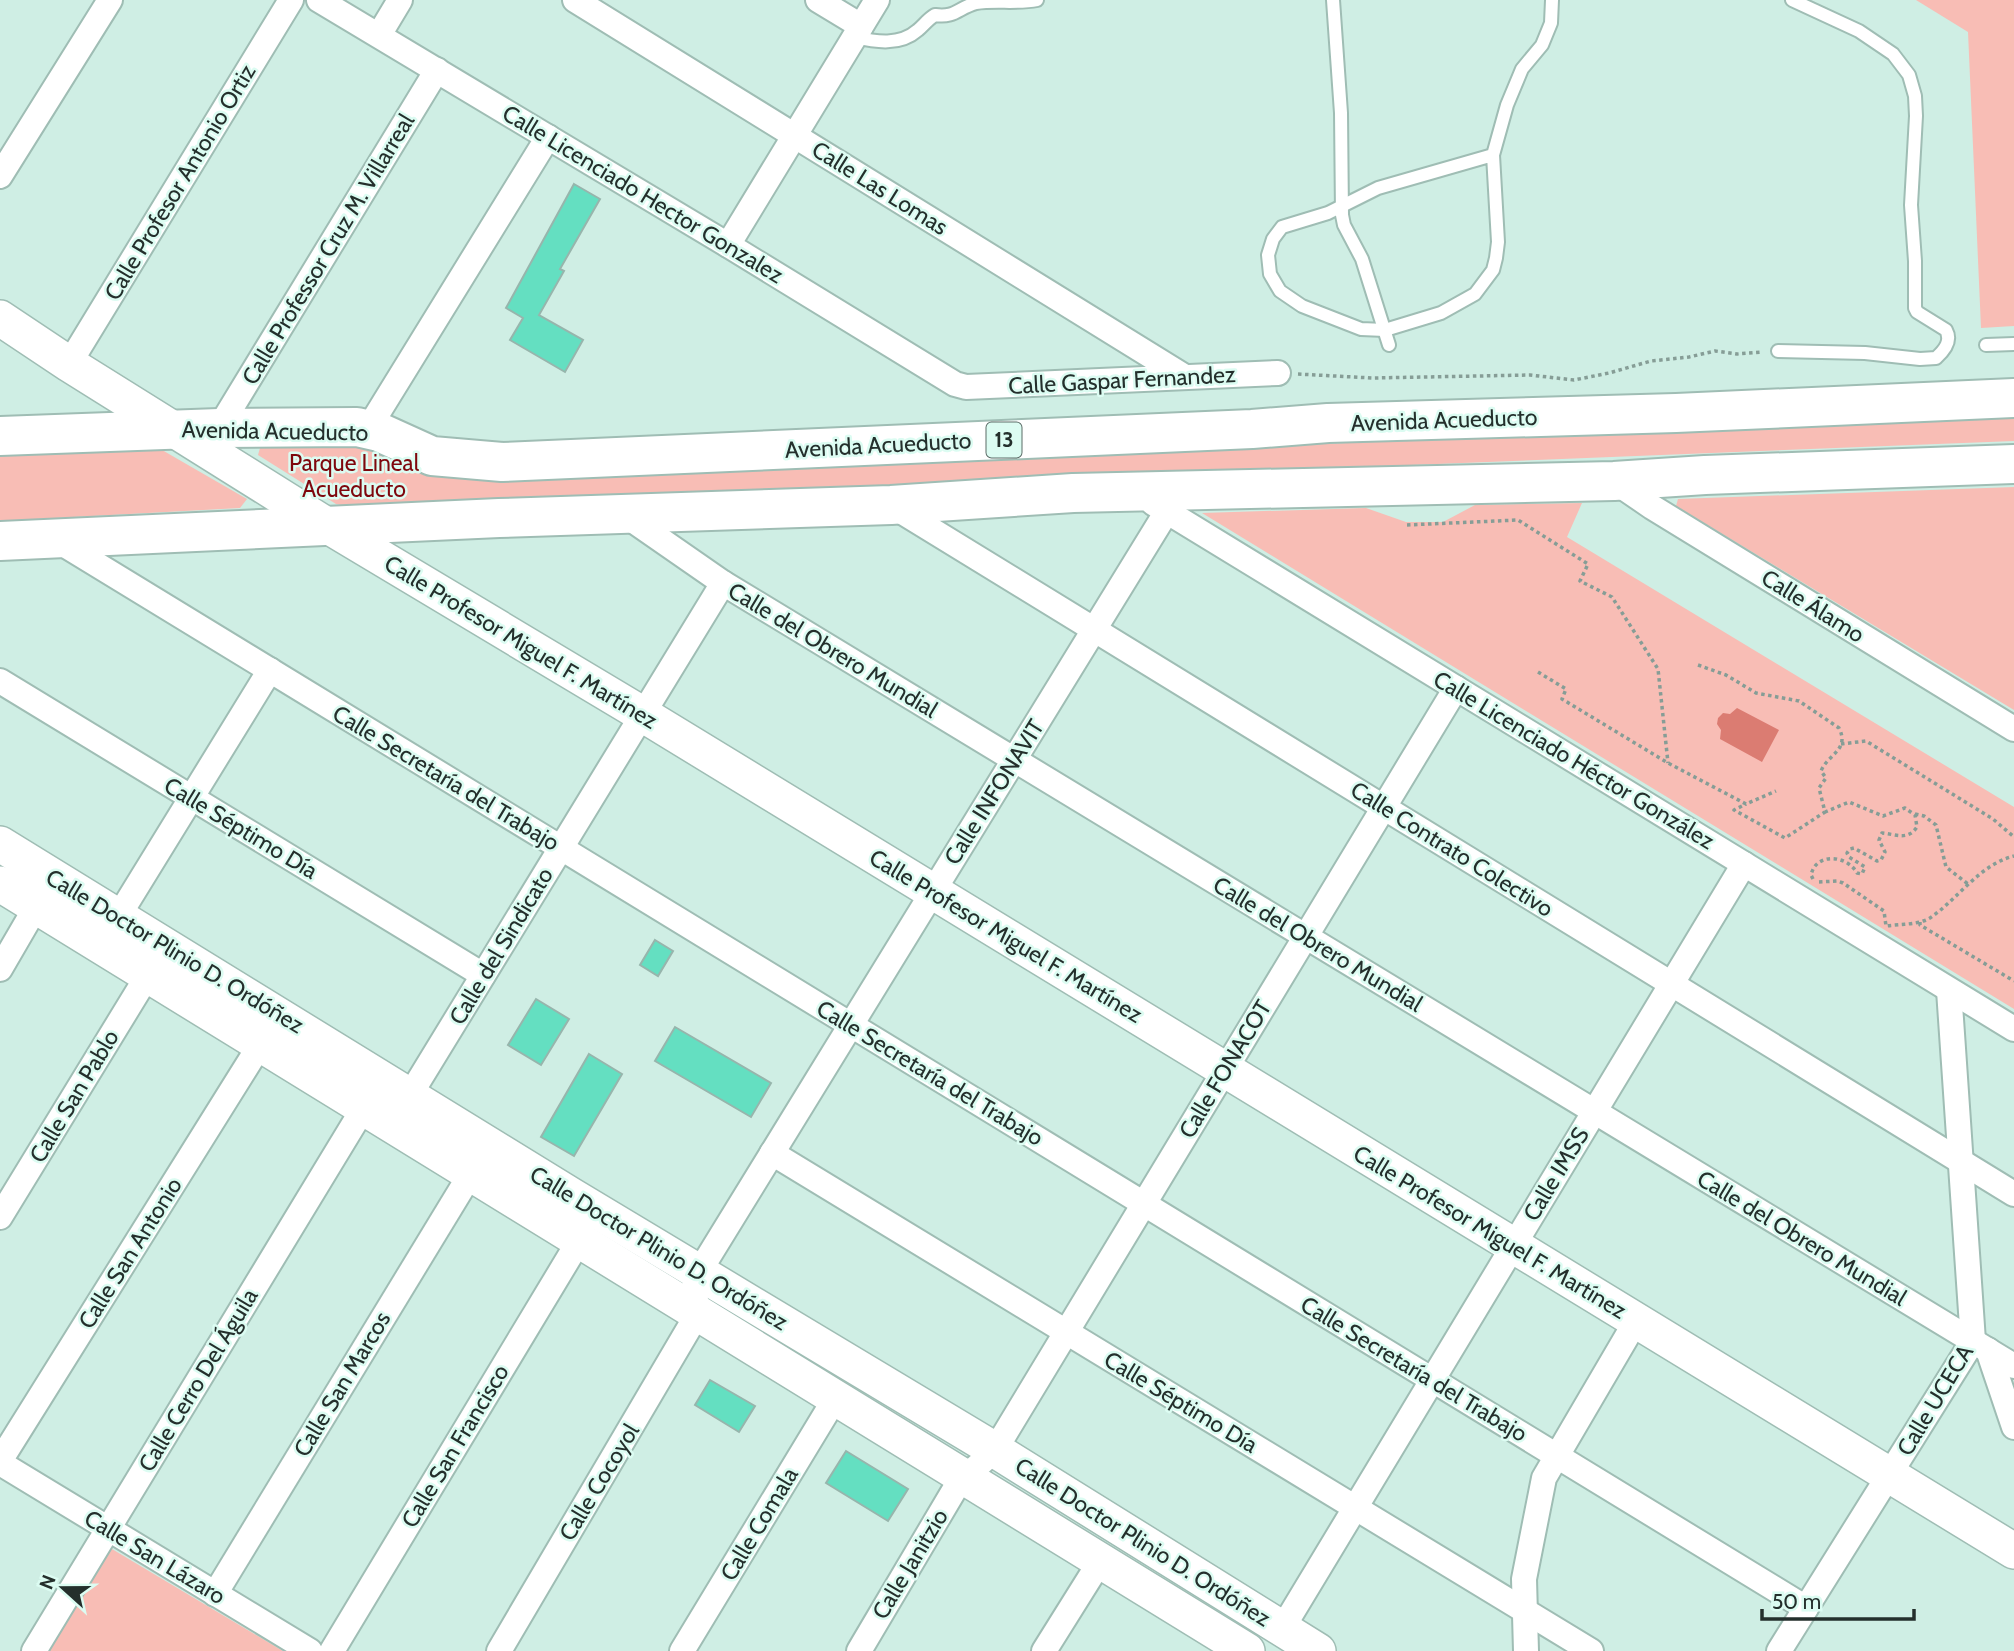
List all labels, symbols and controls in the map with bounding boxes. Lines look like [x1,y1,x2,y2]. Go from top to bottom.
street label: Calle Profesor Antonio Ortiz [98,59,262,305]
street label: Calle Licenciado Hector Gonzalez [497,99,789,289]
street label: Calle Professor Cruz M. Villarreal [236,108,420,389]
street label: Calle Las Lomas [807,135,953,241]
street label: Calle Gaspar Fernandez [1008,360,1236,400]
street label: Avenida Acueducto [1350,403,1538,437]
street label: Avenida Acueducto [181,415,369,447]
road number: 13 [986,422,1021,458]
street label: Avenida Acueducto [784,426,972,464]
park label: Parque Lineal Acueducto [289,449,420,503]
street label: Calle Profesor Miguel F. Martínez [379,549,663,735]
street label: Calle Álamo [1756,562,1870,649]
street label: Calle del Obrero Mundial [723,576,943,724]
street label: Calle Licenciado Héctor González [1428,665,1720,855]
street label: Calle Secretaría del Trabajo [328,699,564,857]
street label: Calle INFONAVIT [938,714,1050,870]
street label: Calle Séptimo Día [159,771,323,885]
street label: Calle Contrato Colectivo [1346,775,1558,923]
street label: Calle Profesor Miguel F. Martínez [864,843,1148,1029]
street label: Calle del Sindicato [443,862,559,1030]
street label: Calle Doctor Plinio D. Ordóñez [41,863,309,1039]
street label: Calle del Obrero Mundial [1208,870,1428,1018]
street label: Calle Secretaría del Trabajo [812,994,1048,1152]
street label: Calle FONACOT [1173,995,1277,1143]
street label: Calle San Pablo [23,1024,125,1168]
street label: Calle IMSS [1517,1122,1595,1226]
street label: Calle Profesor Miguel F. Martínez [1348,1139,1632,1325]
street label: Calle Doctor Plinio D. Ordóñez [525,1160,793,1336]
street label: Calle del Obrero Mundial [1692,1164,1912,1312]
street label: Calle San Antonio [72,1172,188,1334]
street label: Calle Cerro Del Águila [131,1283,264,1477]
street label: Calle Secretaría del Trabajo [1296,1290,1532,1448]
street label: Calle San Marcos [288,1306,396,1462]
street label: Calle UCECA [1891,1339,1979,1461]
street label: Calle Séptimo Día [1099,1345,1263,1459]
street label: Calle San Francisco [395,1359,515,1533]
street label: Calle Cocoyol [553,1418,645,1546]
street label: Calle Doctor Plinio D. Ordóñez [1010,1452,1276,1632]
street label: Calle Comala [714,1462,804,1586]
street label: Calle San Lázaro [79,1504,231,1610]
street label: Calle Janitzio [866,1504,954,1624]
north arrow [28,1553,98,1623]
text: N [34,1572,61,1592]
scale bar [1762,1578,1914,1622]
text: 50 m [1772,1589,1821,1614]

